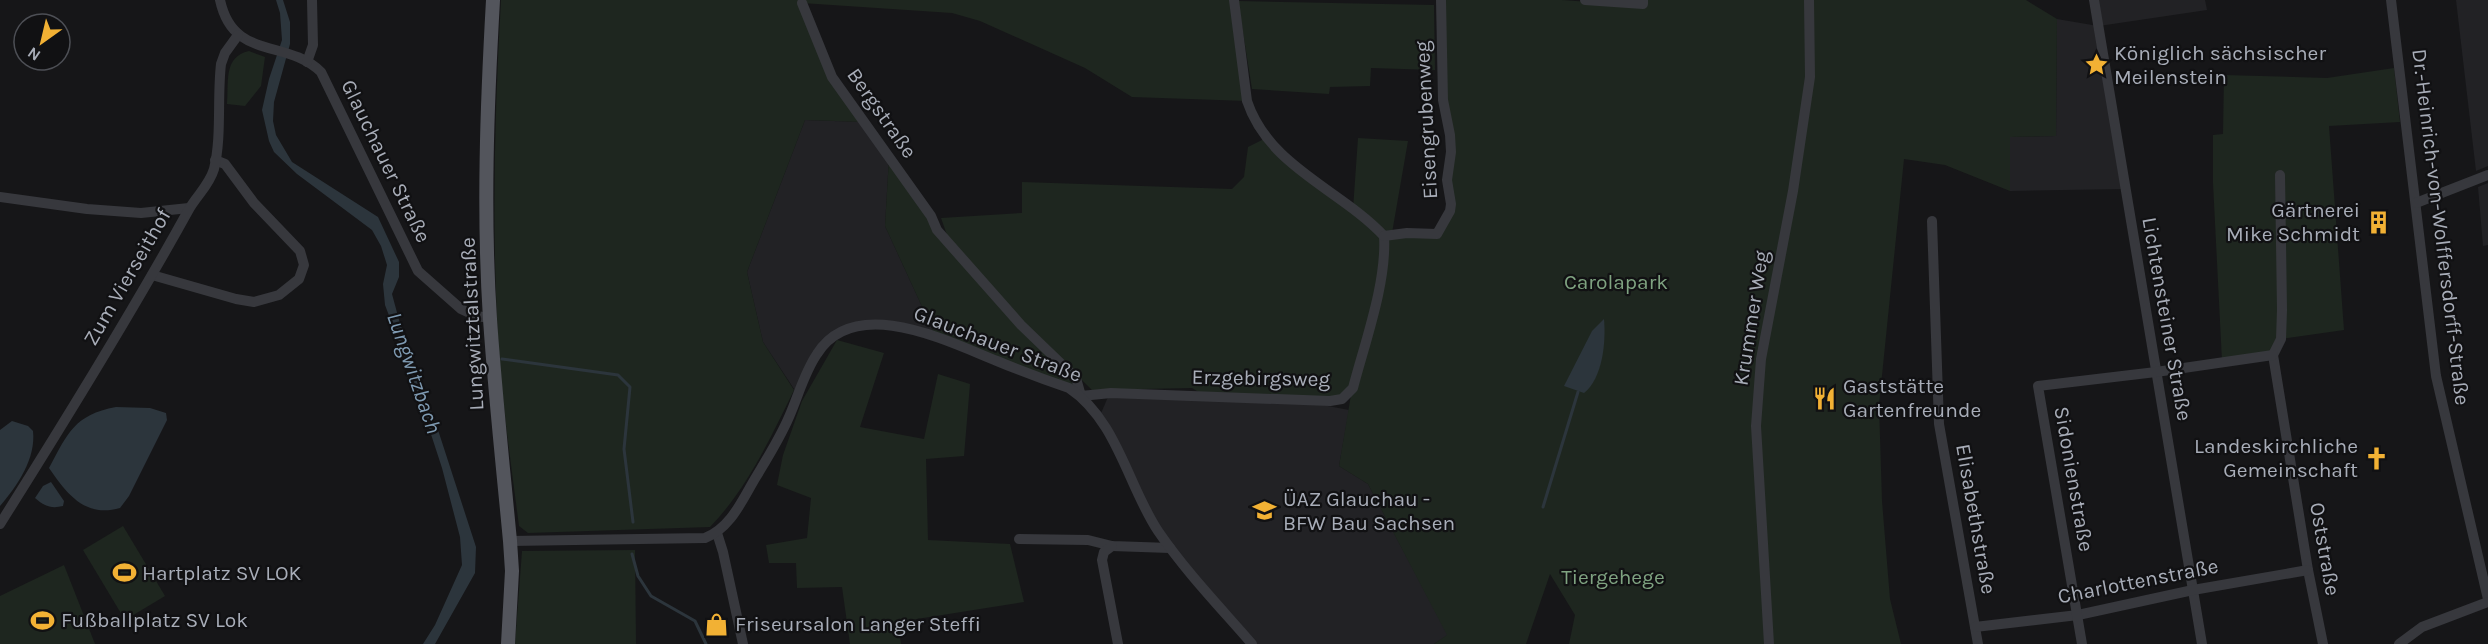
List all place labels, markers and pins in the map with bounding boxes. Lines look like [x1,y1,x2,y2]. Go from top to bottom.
place label: Königlich sächsischer Meilenstein [2114,41,2326,89]
place icon: Königlich sächsischer Meilenstein [2083,52,2109,78]
place label: Gärtnerei Mike Schmidt [2226,198,2360,246]
building icon: Gärtnerei Mike Schmidt [2365,209,2391,235]
place label: Gaststätte Gartenfreunde [1843,374,1981,422]
restaurant icon: Gaststätte Gartenfreunde [1812,385,1838,411]
place label: Landeskirchliche Gemeinschaft [2194,434,2358,482]
church icon: Landeskirchliche Gemeinschaft [2363,445,2389,471]
place label: ÜAZ Glauchau - BFW Bau Sachsen [1283,487,1455,535]
school or university icon: ÜAZ Glauchau - BFW Bau Sachsen [1252,498,1278,524]
sports icon: Hartplatz SV LOK [111,560,137,586]
place label: Hartplatz SV LOK [142,561,302,585]
sports icon: Fußballplatz SV Lok [30,607,56,633]
place label: Fußballplatz SV Lok [61,608,248,632]
shop icon: Friseursalon Langer Steffi [704,611,730,637]
place label: Friseursalon Langer Steffi [735,612,981,636]

